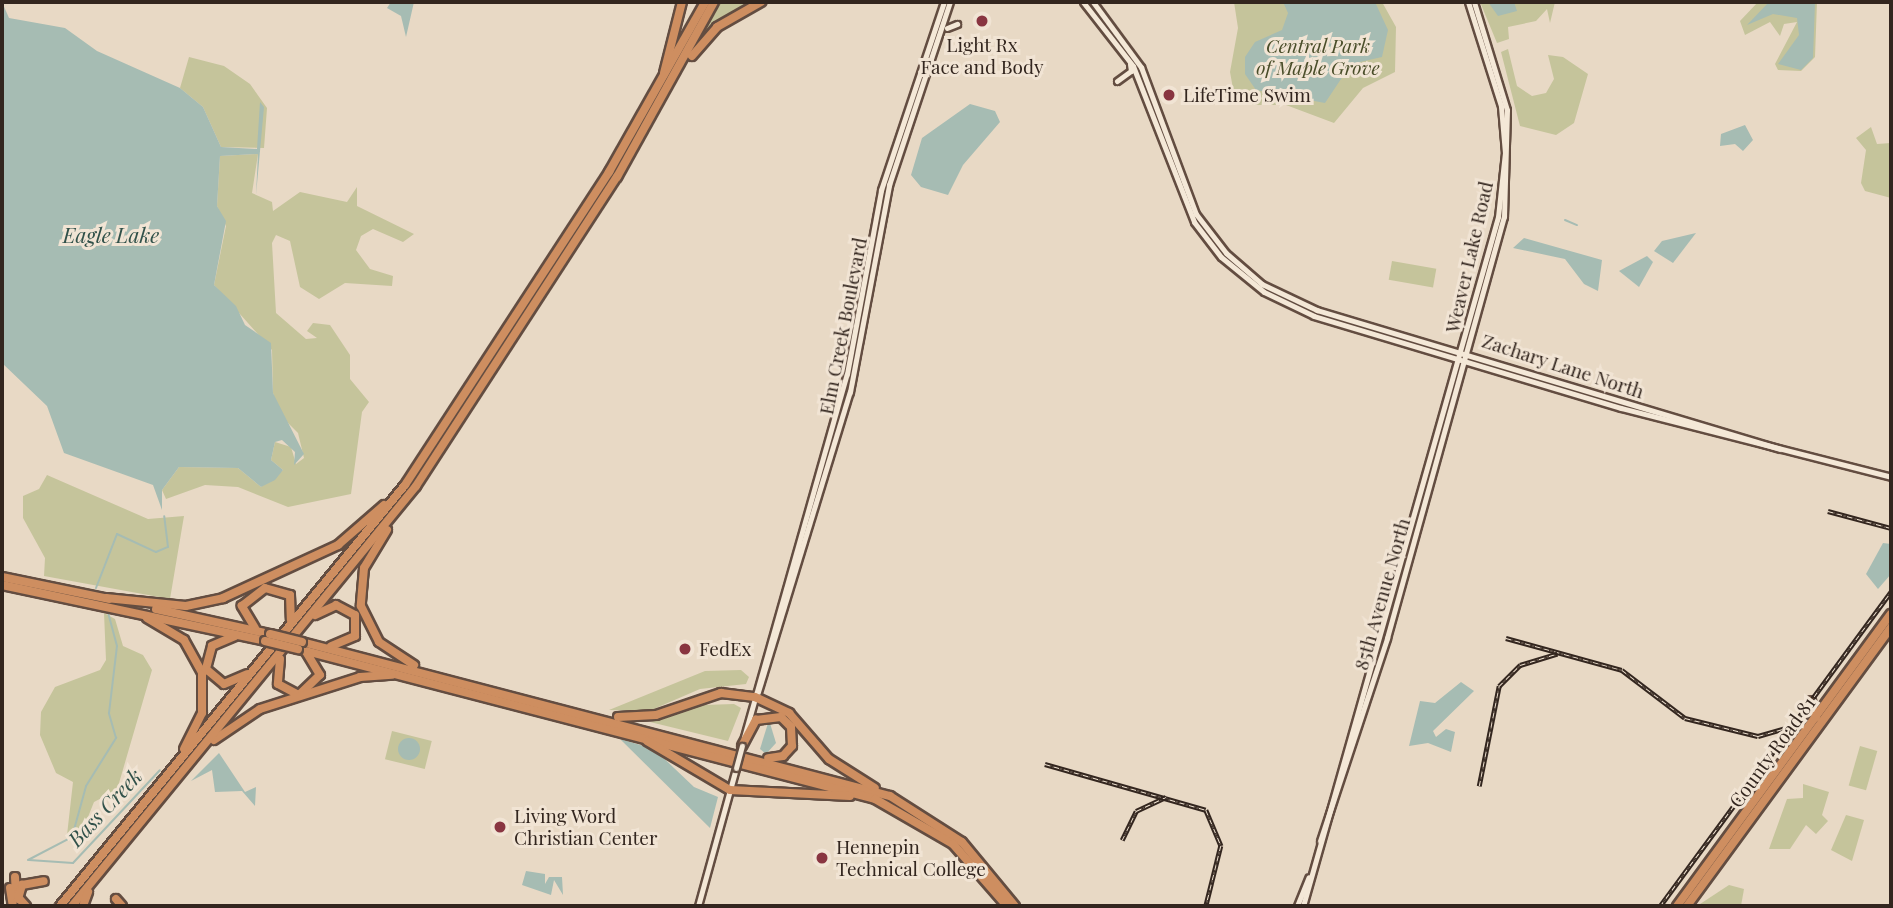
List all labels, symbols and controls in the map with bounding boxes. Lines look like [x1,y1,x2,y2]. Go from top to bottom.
marker: Light Rx Face and Body [972,11,992,31]
place label: Light Rx Face and Body [920,34,1044,78]
park label: Central Park of Maple Grove [1256,35,1380,79]
place label: LifeTime Swim [1183,84,1311,106]
marker: LifeTime Swim [1161,87,1177,103]
street label: Weaver Lake Road [1440,179,1498,335]
water label: Eagle Lake [63,221,159,247]
street label: Elm Creek Boulevard [815,235,871,417]
street label: Zachary Lane North [1479,329,1647,403]
street label: 85th Avenue North [1349,515,1415,673]
place label: FedEx [699,638,751,660]
marker: FedEx [677,641,693,657]
street label: County Road 81 [1724,692,1820,812]
water label: Bass Creek [62,763,146,851]
place label: Living Word Christian Center [514,805,657,849]
marker: Living Word Christian Center [492,819,508,835]
place label: Hennepin Technical College [836,836,986,880]
marker: Hennepin Technical College [814,850,830,866]

